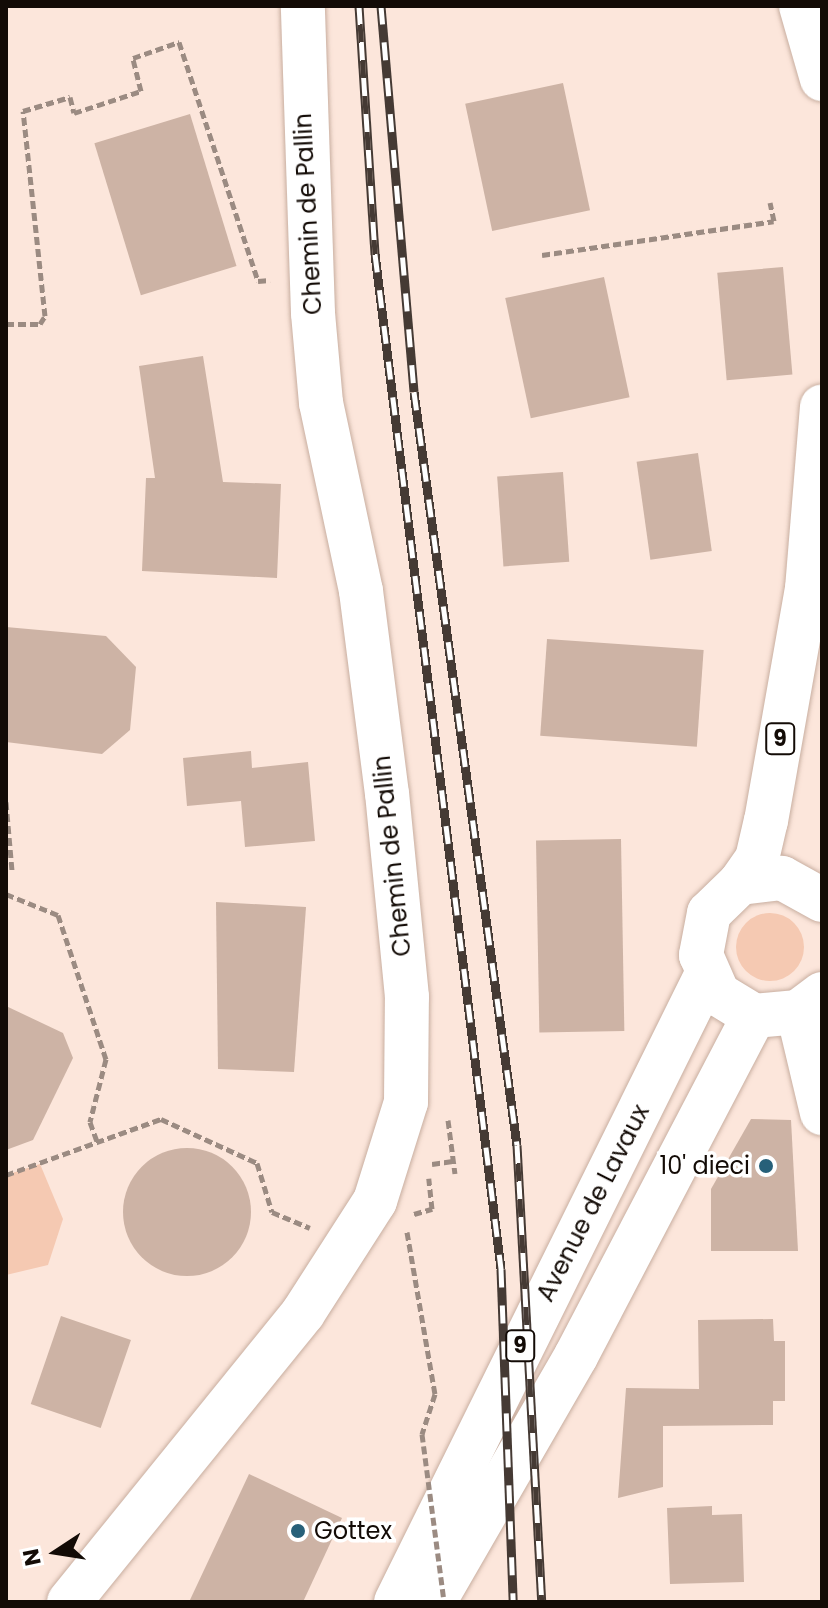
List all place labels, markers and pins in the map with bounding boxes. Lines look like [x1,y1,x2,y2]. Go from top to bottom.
place label: 10' dieci [660,1152,750,1180]
marker: 10' dieci [757,1157,775,1175]
place label: Gottex [314,1517,392,1545]
marker: Gottex [289,1522,307,1540]

